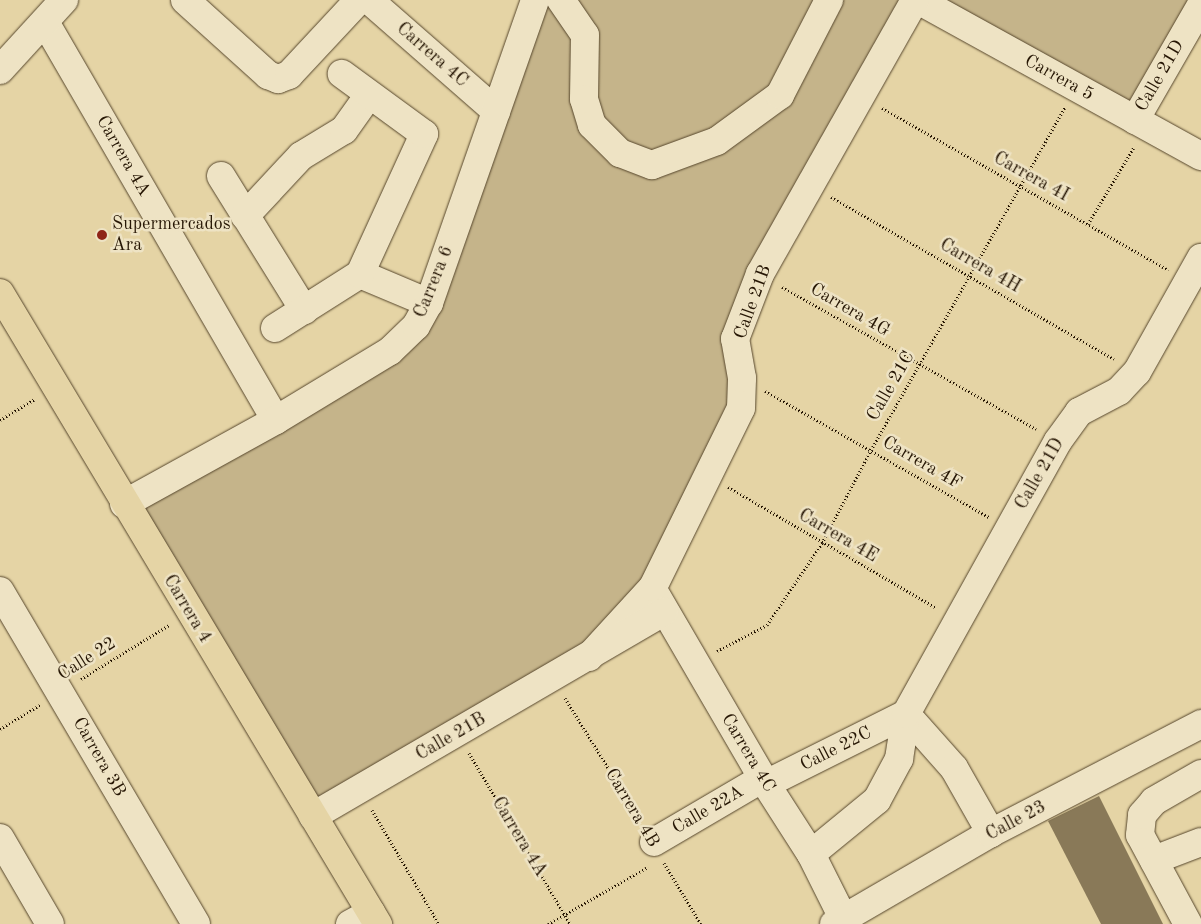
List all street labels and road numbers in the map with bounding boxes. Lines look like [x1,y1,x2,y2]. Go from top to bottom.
street label: Carrera 4C [392,18,472,92]
street label: Calle 21D [1131,36,1189,116]
street label: Carrera 5 [1021,50,1097,106]
street label: Carrera 4A [91,112,155,200]
street label: Carrera 4I [990,147,1072,207]
street label: Carrera 4H [936,234,1024,298]
street label: Carrera 6 [410,243,458,321]
street label: Calle 21B [730,262,776,342]
street label: Carrera 4G [806,278,894,342]
street label: Calle 21C [862,347,920,425]
street label: Carrera 4F [879,432,965,494]
street label: Calle 21D [1011,434,1069,514]
street label: Carrera 4E [794,505,882,567]
street label: Carrera 4 [158,571,216,647]
street label: Calle 22 [54,633,120,685]
street label: Calle 21B [412,708,490,766]
street label: Carrera 4C [716,710,780,796]
street label: Carrera 3B [68,713,130,801]
street label: Calle 22C [797,722,875,776]
street label: Carrera 4B [600,765,664,851]
street label: Calle 22A [669,781,747,839]
street label: Carrera 4A [487,793,551,881]
street label: Calle 23 [982,796,1050,846]

